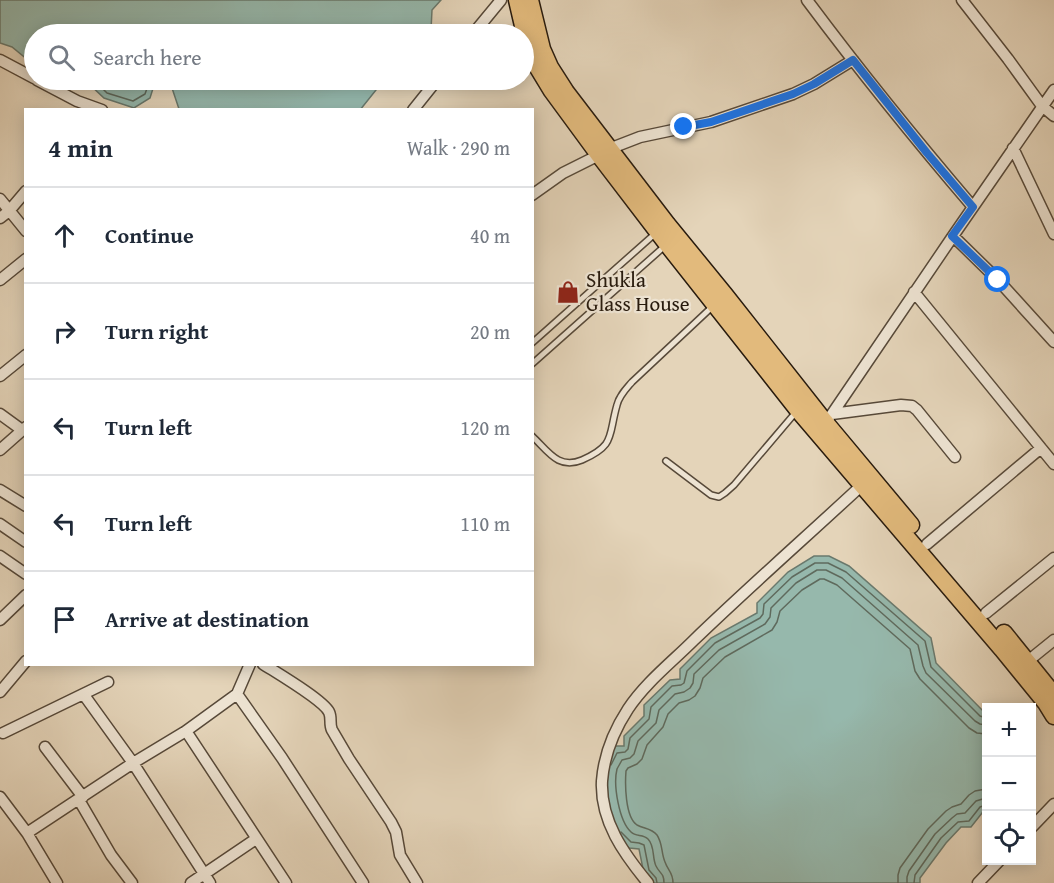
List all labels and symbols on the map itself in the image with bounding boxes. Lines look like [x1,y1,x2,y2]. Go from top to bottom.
route end [670,113,696,139]
place label: Shukla Glass House [586,264,690,319]
route start [984,266,1010,292]
shop icon: Shukla Glass House [555,279,581,305]

